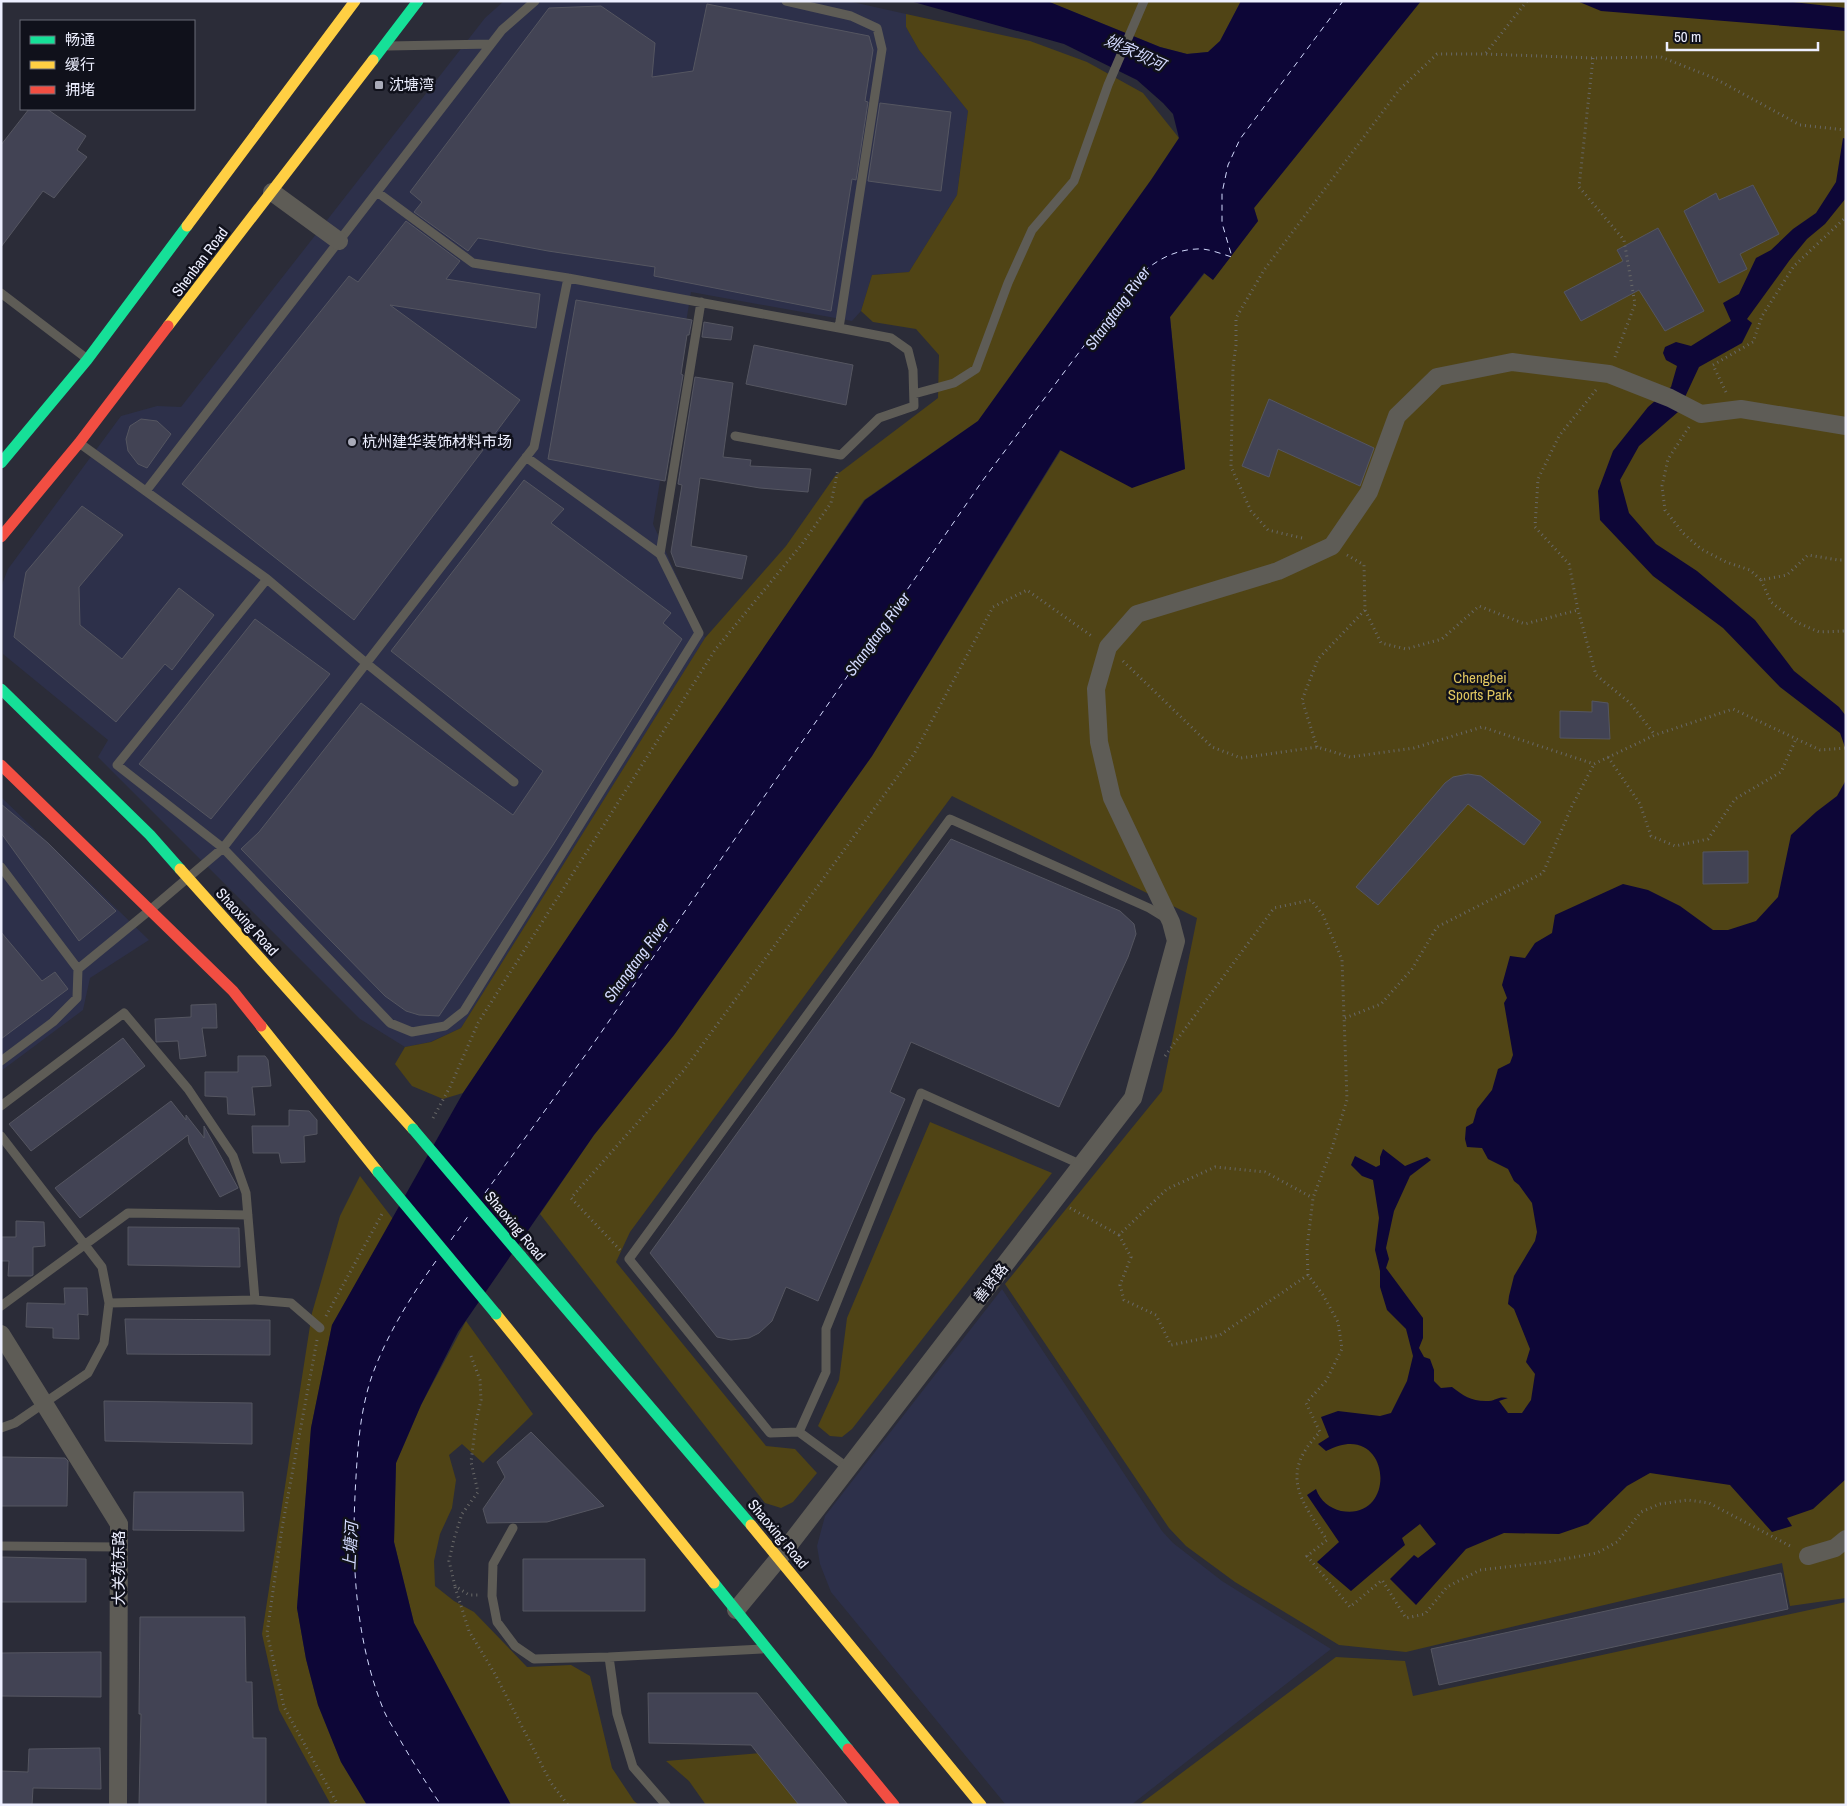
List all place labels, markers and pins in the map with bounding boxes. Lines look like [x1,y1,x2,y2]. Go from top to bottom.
place label: 沈塘湾 [389,74,434,95]
marker: 沈塘湾 [373,79,385,91]
place label: 杭州建华装饰材料市场 [362,431,512,452]
marker: 杭州建华装饰材料市场 [346,436,358,448]

